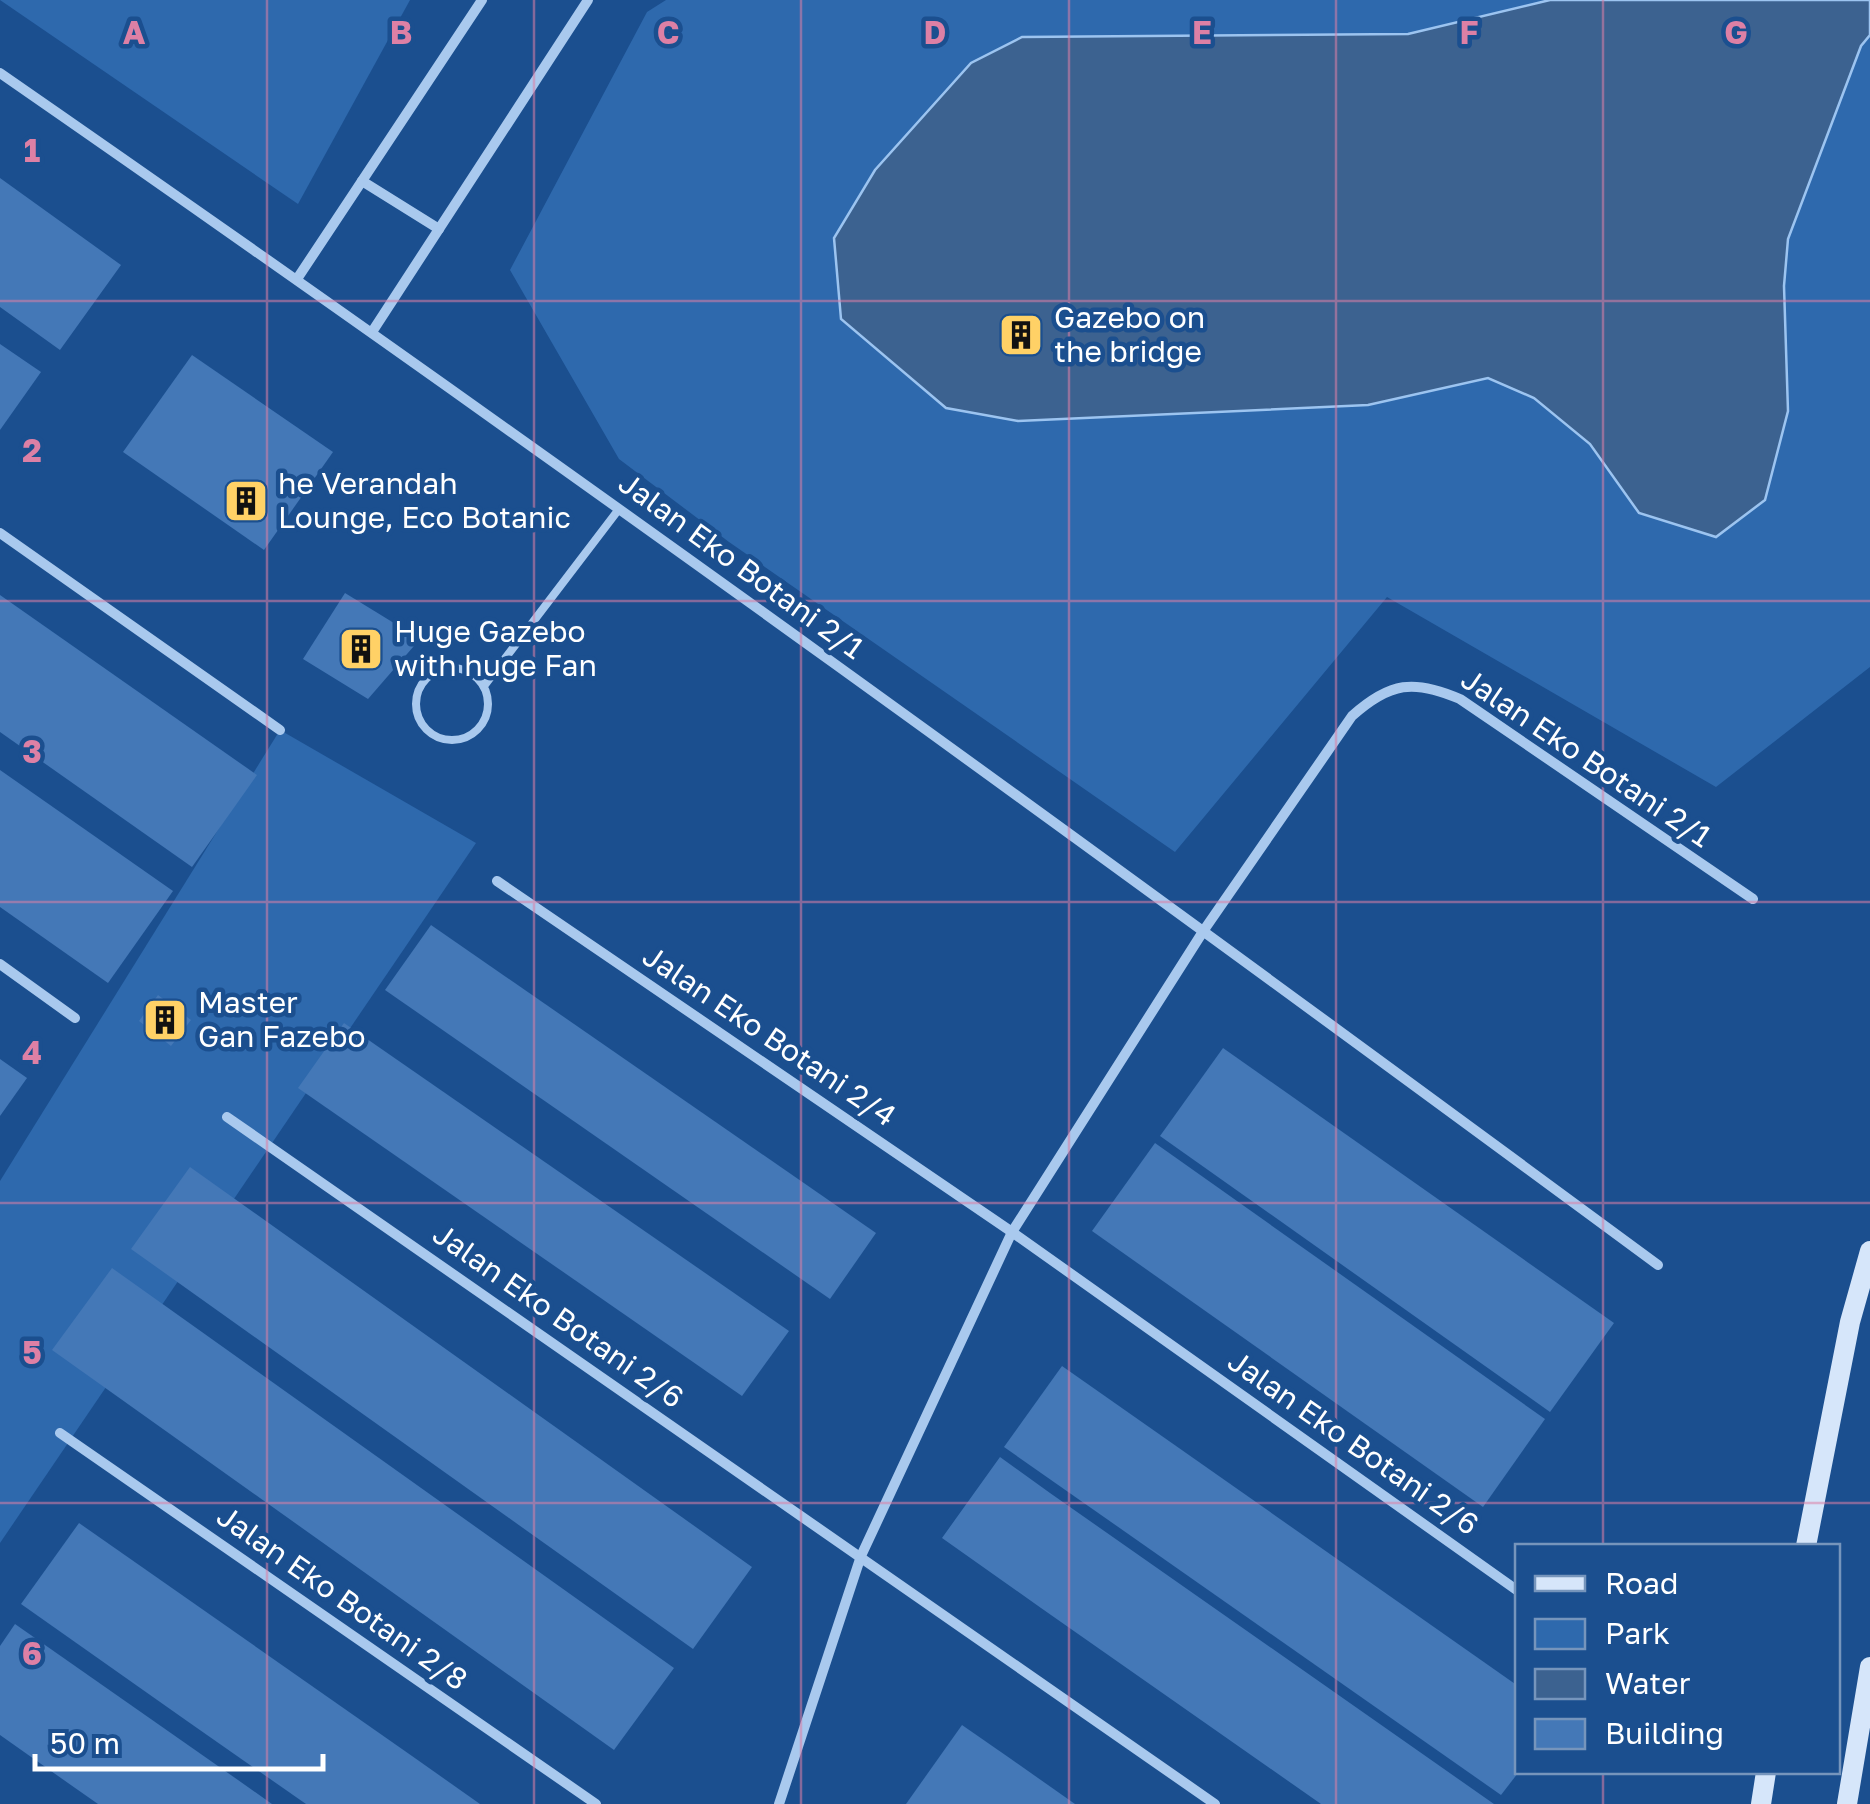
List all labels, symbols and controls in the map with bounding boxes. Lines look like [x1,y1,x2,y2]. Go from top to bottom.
text: A [123,13,146,51]
text: B [390,13,412,51]
text: C [657,13,679,51]
text: D [924,13,946,51]
text: E [1192,13,1212,51]
text: F [1459,13,1479,51]
text: G [1724,13,1748,51]
text: 1 [24,131,40,169]
place label: Gazebo on the bridge [1054,299,1205,369]
building icon: Gazebo on the bridge [998,312,1044,358]
text: 2 [22,431,42,469]
street label: Jalan Eko Botani 2/1 [612,464,871,666]
place label: he Verandah Lounge, Eco Botanic [278,465,571,535]
building icon: he Verandah Lounge, Eco Botanic [223,478,269,524]
place label: Huge Gazebo with huge Fan [394,613,597,683]
building icon: Huge Gazebo with huge Fan [338,626,384,672]
street label: Jalan Eko Botani 2/1 [1455,660,1718,854]
text: 3 [22,732,42,770]
street label: Jalan Eko Botani 2/4 [636,937,903,1133]
place label: Master Gan Fazebo [198,984,365,1054]
building icon: Master Gan Fazebo [142,997,188,1043]
text: 4 [22,1033,42,1071]
street label: Jalan Eko Botani 2/6 [427,1215,691,1415]
text: 5 [22,1333,42,1371]
street label: Jalan Eko Botani 2/6 [1222,1342,1486,1542]
street label: Jalan Eko Botani 2/8 [210,1497,475,1697]
legend [1515,1544,1840,1774]
text: Road [1605,1565,1679,1601]
text: Park [1605,1615,1670,1651]
text: 6 [22,1634,42,1672]
text: Water [1605,1665,1691,1701]
scale bar [35,1709,322,1771]
text: Building [1605,1715,1724,1751]
text: 50 m [50,1725,120,1761]

